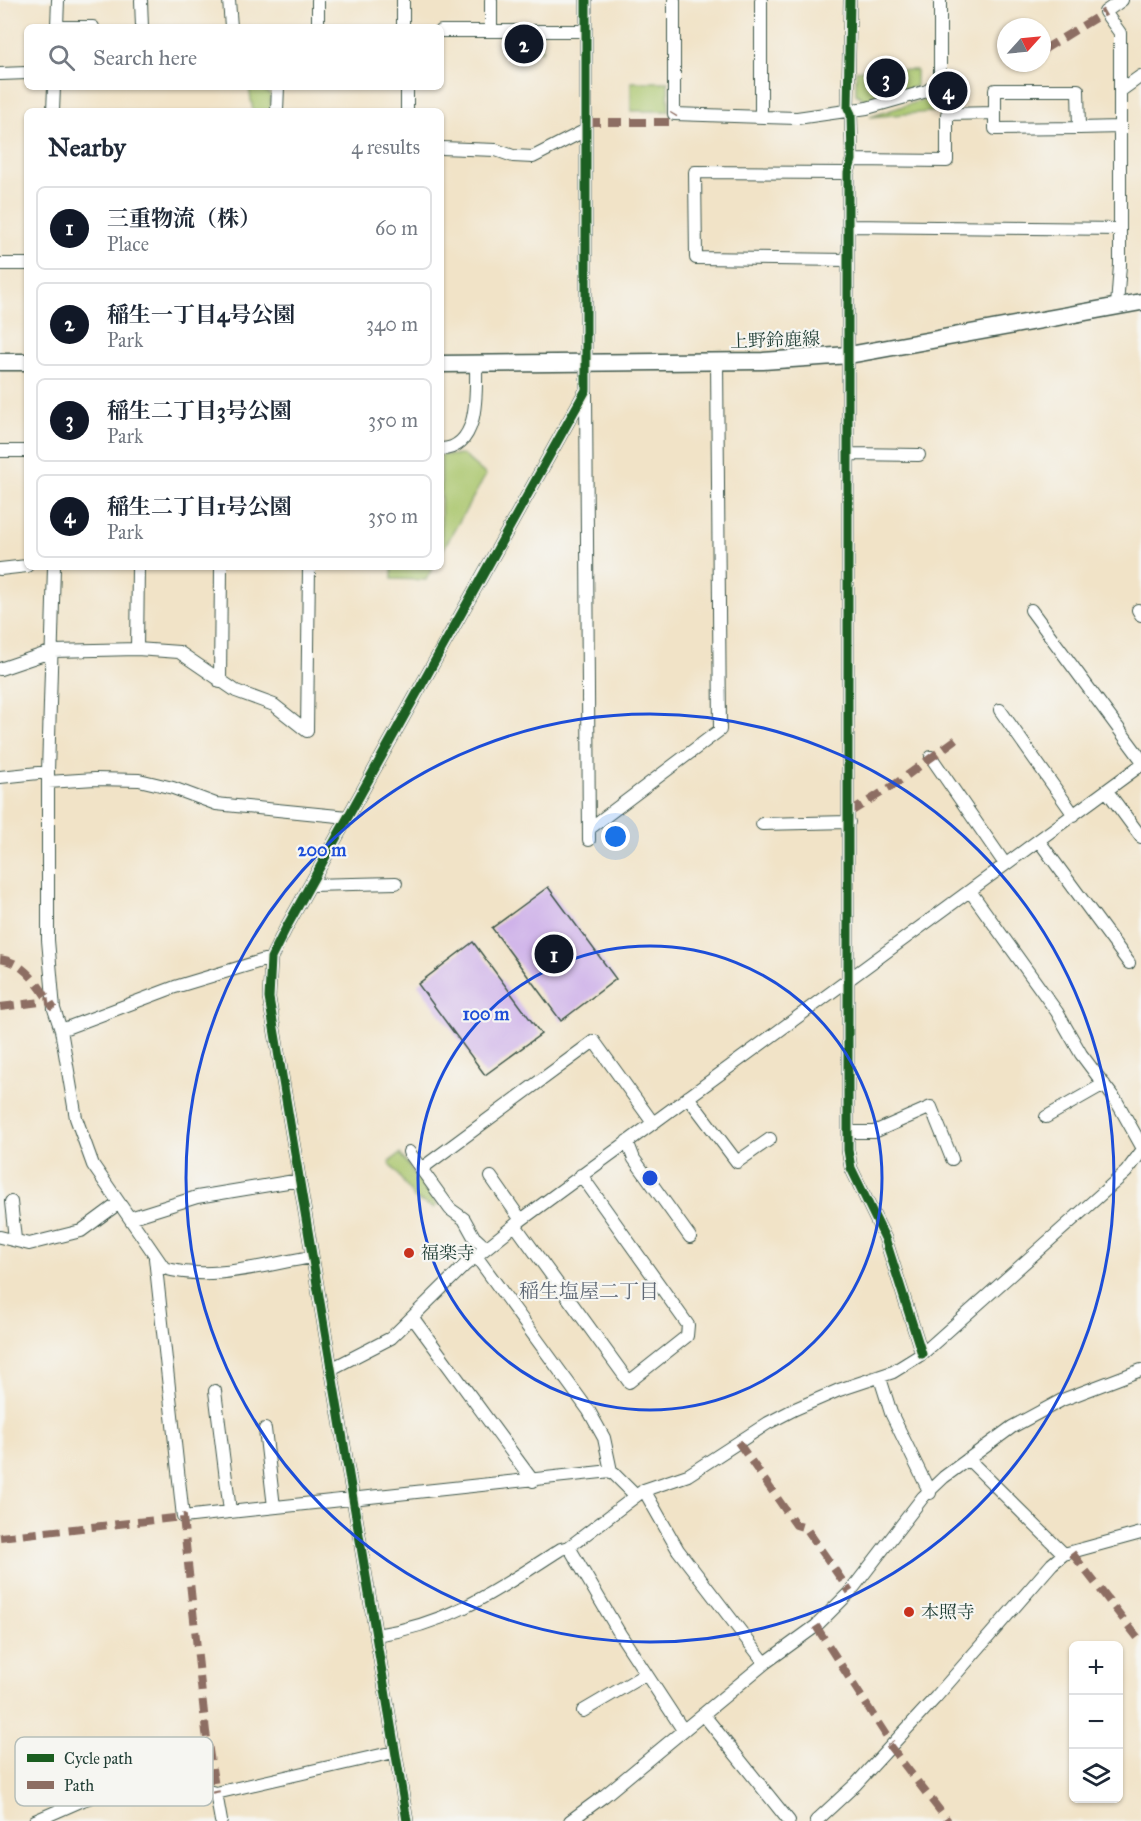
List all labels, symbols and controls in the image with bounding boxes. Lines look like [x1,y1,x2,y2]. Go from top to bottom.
north arrow [997,18,1051,72]
pin: 2 [504,22,544,66]
search box [24,24,444,90]
icon: search [45,41,78,74]
text: Search here [93,44,197,71]
pin: 3 [866,56,906,100]
pin: 4 [928,68,968,113]
text: Nearby [48,131,126,163]
text: 4 results [351,135,420,159]
text: 三重物流（株） [107,205,261,232]
text: 1 [66,216,73,240]
text: 60 m [375,216,418,240]
text: Place [107,232,149,256]
text: 稲生一丁目4号公園 [107,301,295,328]
text: 2 [65,312,74,336]
text: 340 m [366,312,418,336]
street label: 上野鈴鹿線 [730,327,820,353]
text: Park [107,328,143,352]
text: 稲生二丁目3号公園 [107,397,292,424]
text: 3 [66,408,74,432]
text: 350 m [368,408,418,432]
text: Park [107,424,143,448]
text: 稲生二丁目1号公園 [107,493,292,520]
text: 4 [64,504,75,528]
text: 350 m [368,504,418,528]
text: Park [107,520,143,544]
your location [601,822,630,851]
text: 200 m [298,839,347,861]
pin: 1 [534,932,574,976]
text: 100 m [463,1003,510,1025]
centre of rings [640,1168,660,1188]
place label: 福楽寺 [421,1242,475,1264]
marker: 福楽寺 [402,1246,416,1260]
district label: 稲生塩屋二丁目 [519,1279,659,1303]
place label: 本照寺 [921,1601,975,1623]
marker: 本照寺 [902,1605,916,1619]
map controls [1069,1641,1123,1803]
button: + [1069,1641,1123,1695]
button: − [1069,1695,1123,1749]
legend [15,1737,213,1806]
text: Cycle path [64,1749,133,1768]
button: layers [1069,1749,1123,1803]
text: Path [64,1776,94,1795]

